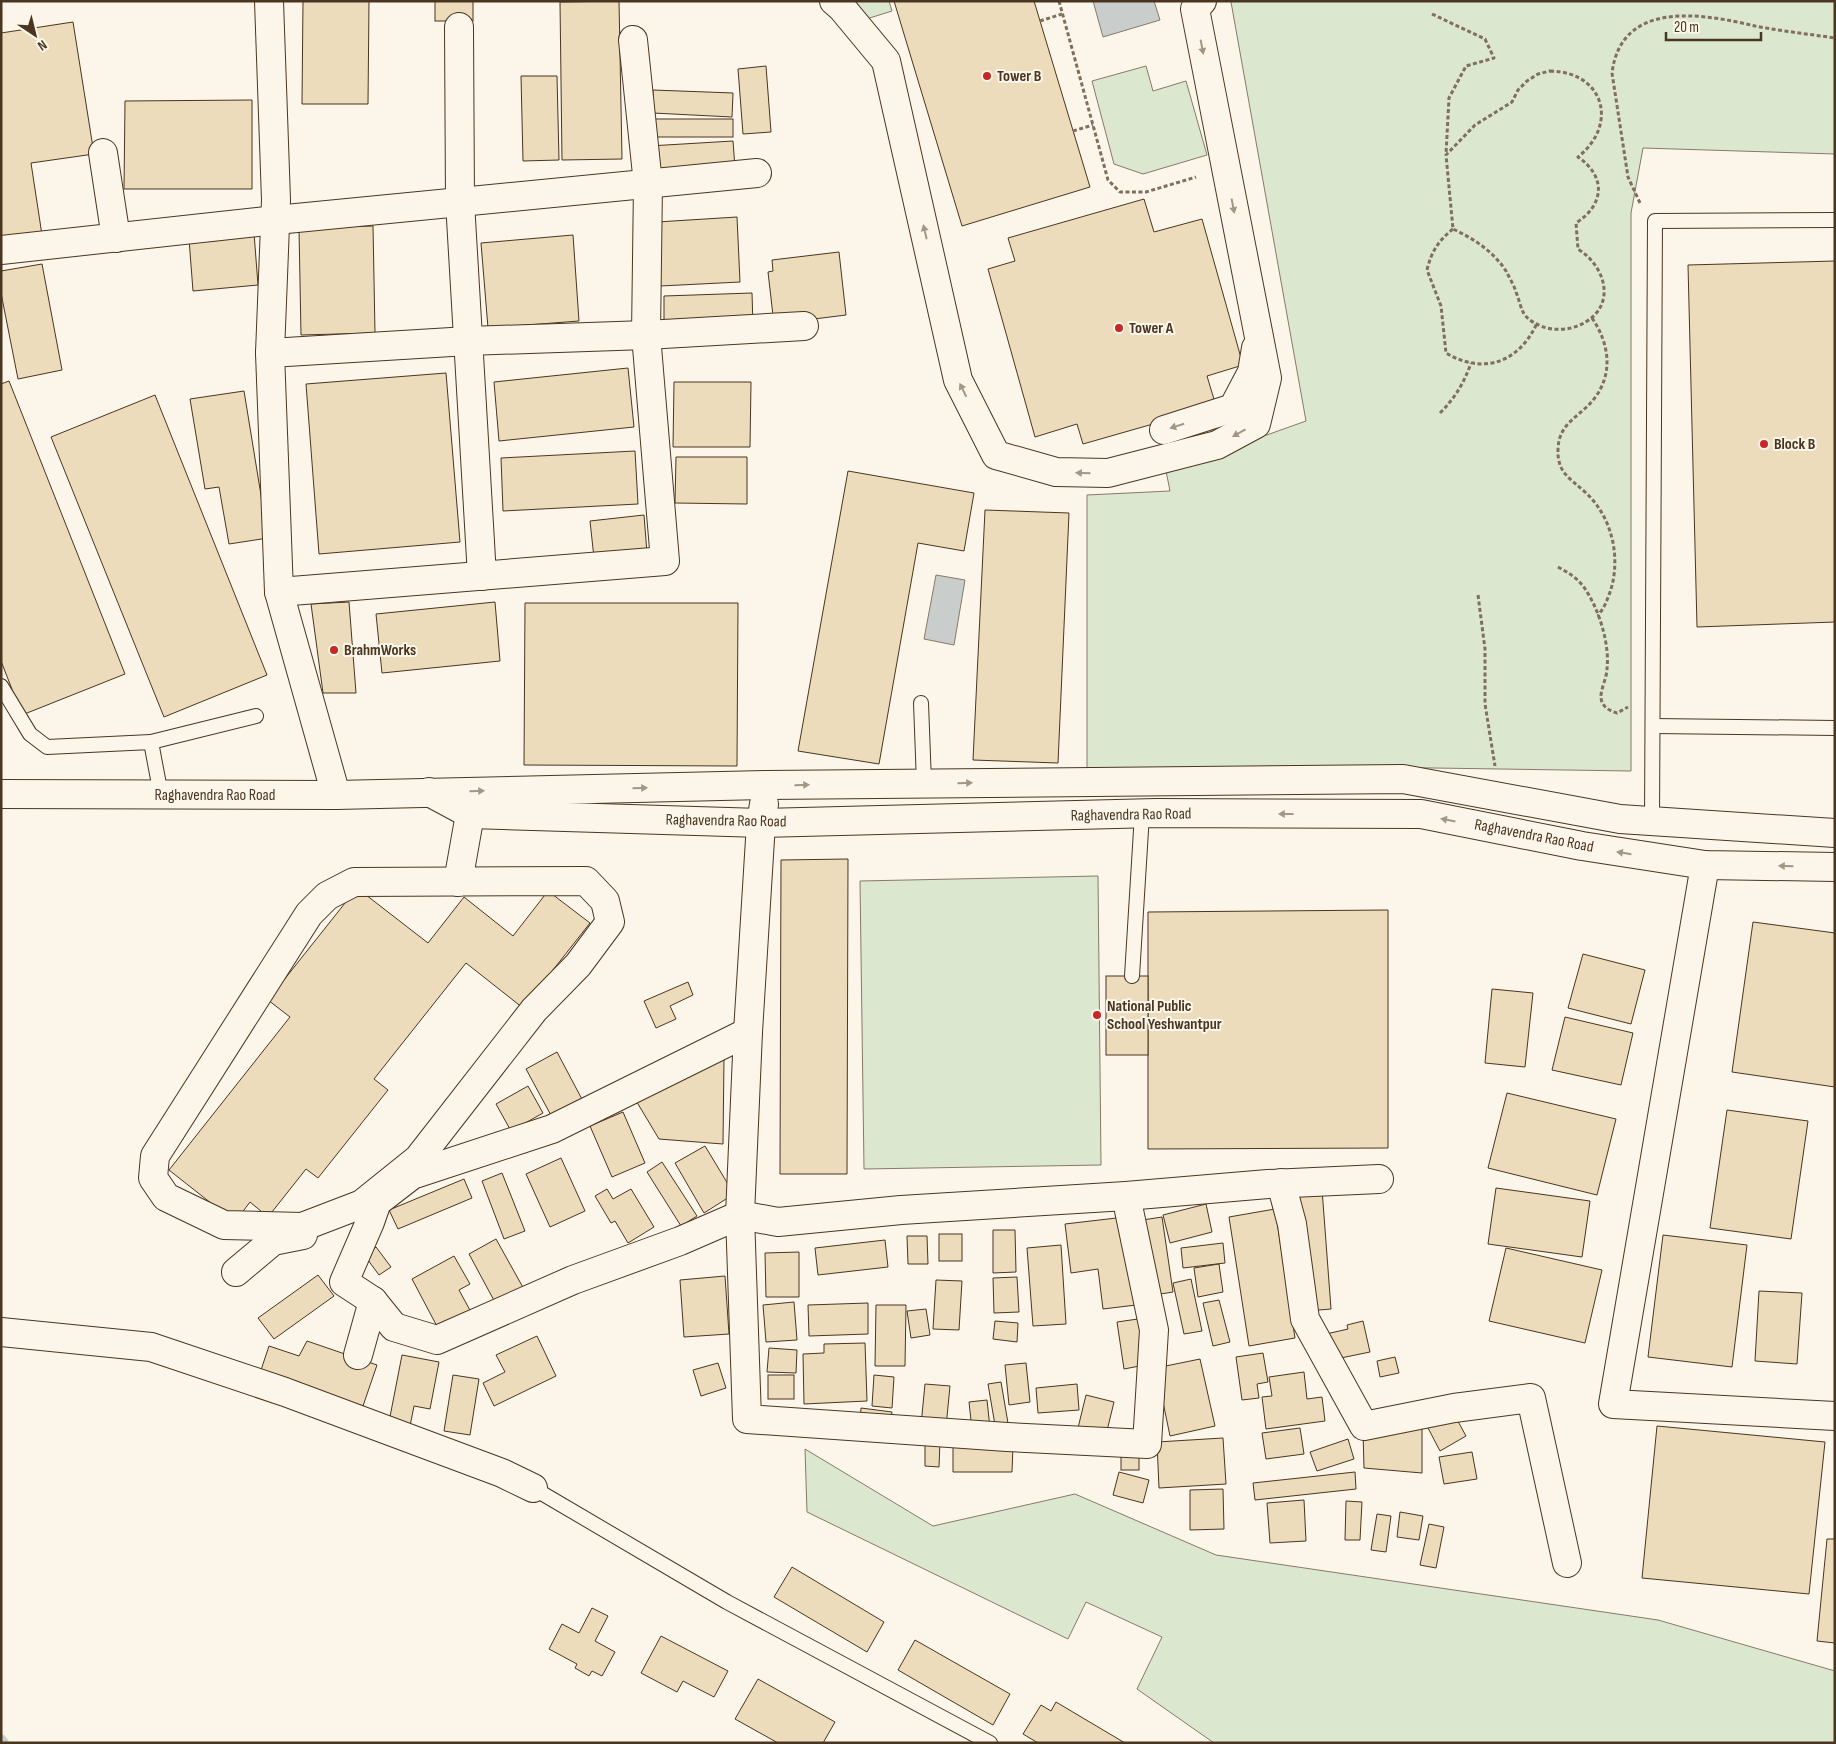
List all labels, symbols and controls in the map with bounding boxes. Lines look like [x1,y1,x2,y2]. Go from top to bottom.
north arrow [10,10,60,60]
scale bar [1666,10,1761,42]
text: 20 m [1674,18,1699,37]
text: N [34,36,50,54]
one-way arrow [1198,39,1206,54]
place label: Tower B [997,67,1042,86]
marker: Tower B [981,70,993,82]
one-way arrow [1230,199,1238,215]
one-way arrow [920,224,928,240]
place label: Tower A [1129,319,1174,338]
marker: Tower A [1113,322,1125,334]
one-way arrow [959,383,967,397]
one-way arrow [1169,423,1184,430]
one-way arrow [1232,429,1246,438]
place label: Block B [1774,435,1816,454]
marker: Block B [1758,438,1770,450]
one-way arrow [1075,468,1091,476]
place label: BrahmWorks [344,641,416,660]
marker: BrahmWorks [328,644,340,656]
one-way arrow [957,779,973,787]
one-way arrow [794,781,810,789]
one-way arrow [632,784,648,792]
street label: Raghavendra Rao Road [155,786,275,805]
one-way arrow [469,787,485,795]
street label: Raghavendra Rao Road [1070,804,1192,826]
street label: Raghavendra Rao Road [665,810,787,832]
one-way arrow [1277,810,1293,818]
one-way arrow [1439,815,1455,823]
street label: Raghavendra Rao Road [1473,815,1595,857]
one-way arrow [1616,849,1632,857]
one-way arrow [1778,862,1794,870]
place label: National Public School Yeshwantpur [1107,997,1222,1034]
marker: National Public School Yeshwantpur [1091,1009,1103,1021]

